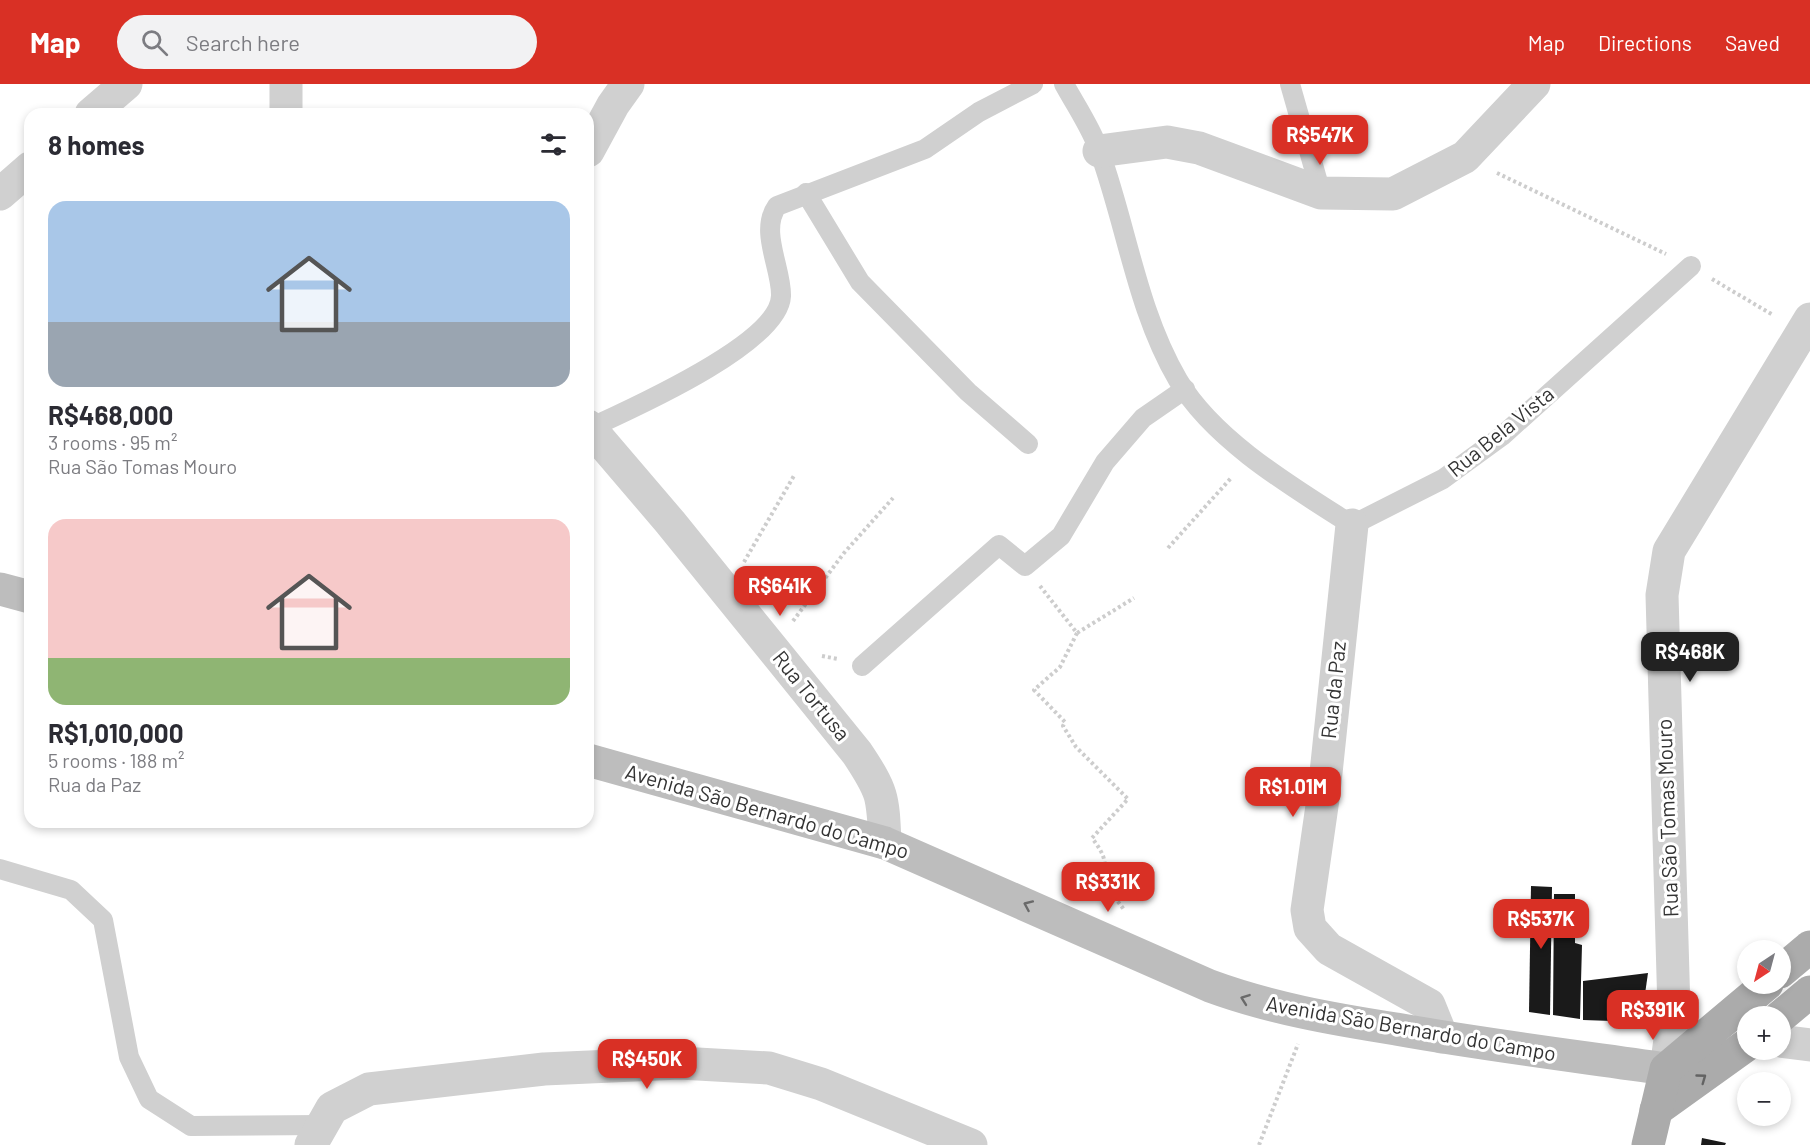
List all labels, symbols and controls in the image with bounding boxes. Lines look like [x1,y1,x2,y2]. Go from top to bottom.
search box [117,15,537,69]
text: Map [30,25,81,59]
icon: search [138,26,171,59]
text: Search here [186,29,300,55]
text: Map [1528,30,1565,55]
text: Directions [1598,30,1692,55]
text: Saved [1725,30,1780,55]
pin: R$547K [1271,115,1369,166]
text: R$547K [1286,122,1354,146]
icon: filters [537,128,570,161]
text: 8 homes [48,129,145,160]
icon: home [255,240,363,348]
street label: Rua Bela Vista [1442,380,1558,481]
text: R$468,000 [48,399,173,430]
text: 3 rooms · 95 m² [48,430,177,454]
text: Rua São Tomas Mouro [48,454,237,478]
icon: home [255,558,363,666]
pin: R$641K [731,566,829,617]
text: R$641K [748,573,812,597]
pin: R$468K [1641,632,1739,683]
text: R$468K [1655,639,1725,663]
street label: Rua da Paz [1315,640,1350,740]
street label: Rua Tortusa [768,645,856,745]
text: R$1,010,000 [48,717,184,748]
street label: Rua São Tomas Mouro [1651,718,1682,918]
text: 5 rooms · 188 m² [48,748,185,772]
street label: Avenida São Bernardo do Campo [623,758,912,863]
pin: R$1.01M [1238,767,1348,818]
text: Rua da Paz [48,772,141,796]
text: R$1.01M [1259,774,1327,798]
pin: R$331K [1059,862,1157,913]
text: R$331K [1076,869,1140,893]
pin: R$537K [1492,899,1590,950]
one-way arrow [1023,900,1034,912]
text: R$537K [1507,906,1575,930]
north arrow [1737,940,1791,994]
map controls [1737,940,1791,1126]
street label: Avenida São Bernardo do Campo [1264,990,1558,1065]
pin: R$391K [1604,990,1702,1041]
one-way arrow [1240,994,1251,1006]
text: R$391K [1621,997,1685,1021]
button: + [1737,1006,1791,1060]
pin: R$450K [598,1039,696,1090]
text: R$450K [612,1046,682,1070]
button: − [1737,1072,1791,1126]
one-way arrow [1696,1074,1707,1085]

